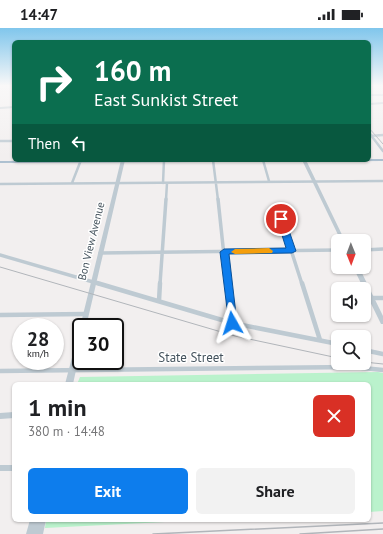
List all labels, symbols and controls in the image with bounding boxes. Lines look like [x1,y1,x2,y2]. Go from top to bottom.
text: 14:47 [20,5,58,24]
text: 160 m [94,52,171,89]
icon: right [28,56,80,108]
text: East Sunkist Street [94,88,238,111]
icon: left [68,132,90,154]
text: Then [28,134,60,153]
street label: Bon View Avenue [74,200,108,282]
pin [264,202,298,236]
icon: arrive [270,208,292,230]
north arrow [331,234,371,274]
map controls [331,234,371,370]
button: sound [331,282,371,322]
position arrow [211,302,253,344]
speed limit sign: 30 [72,318,124,370]
text: 28 [27,326,49,352]
button: search [331,330,371,370]
text: km/h [27,347,49,360]
street label: State Street [158,349,224,366]
text: 1 min [28,392,87,423]
button: close [313,395,355,437]
text: 380 m · 14:48 [28,423,105,440]
button: Exit [28,468,188,514]
button: Share [196,468,355,514]

